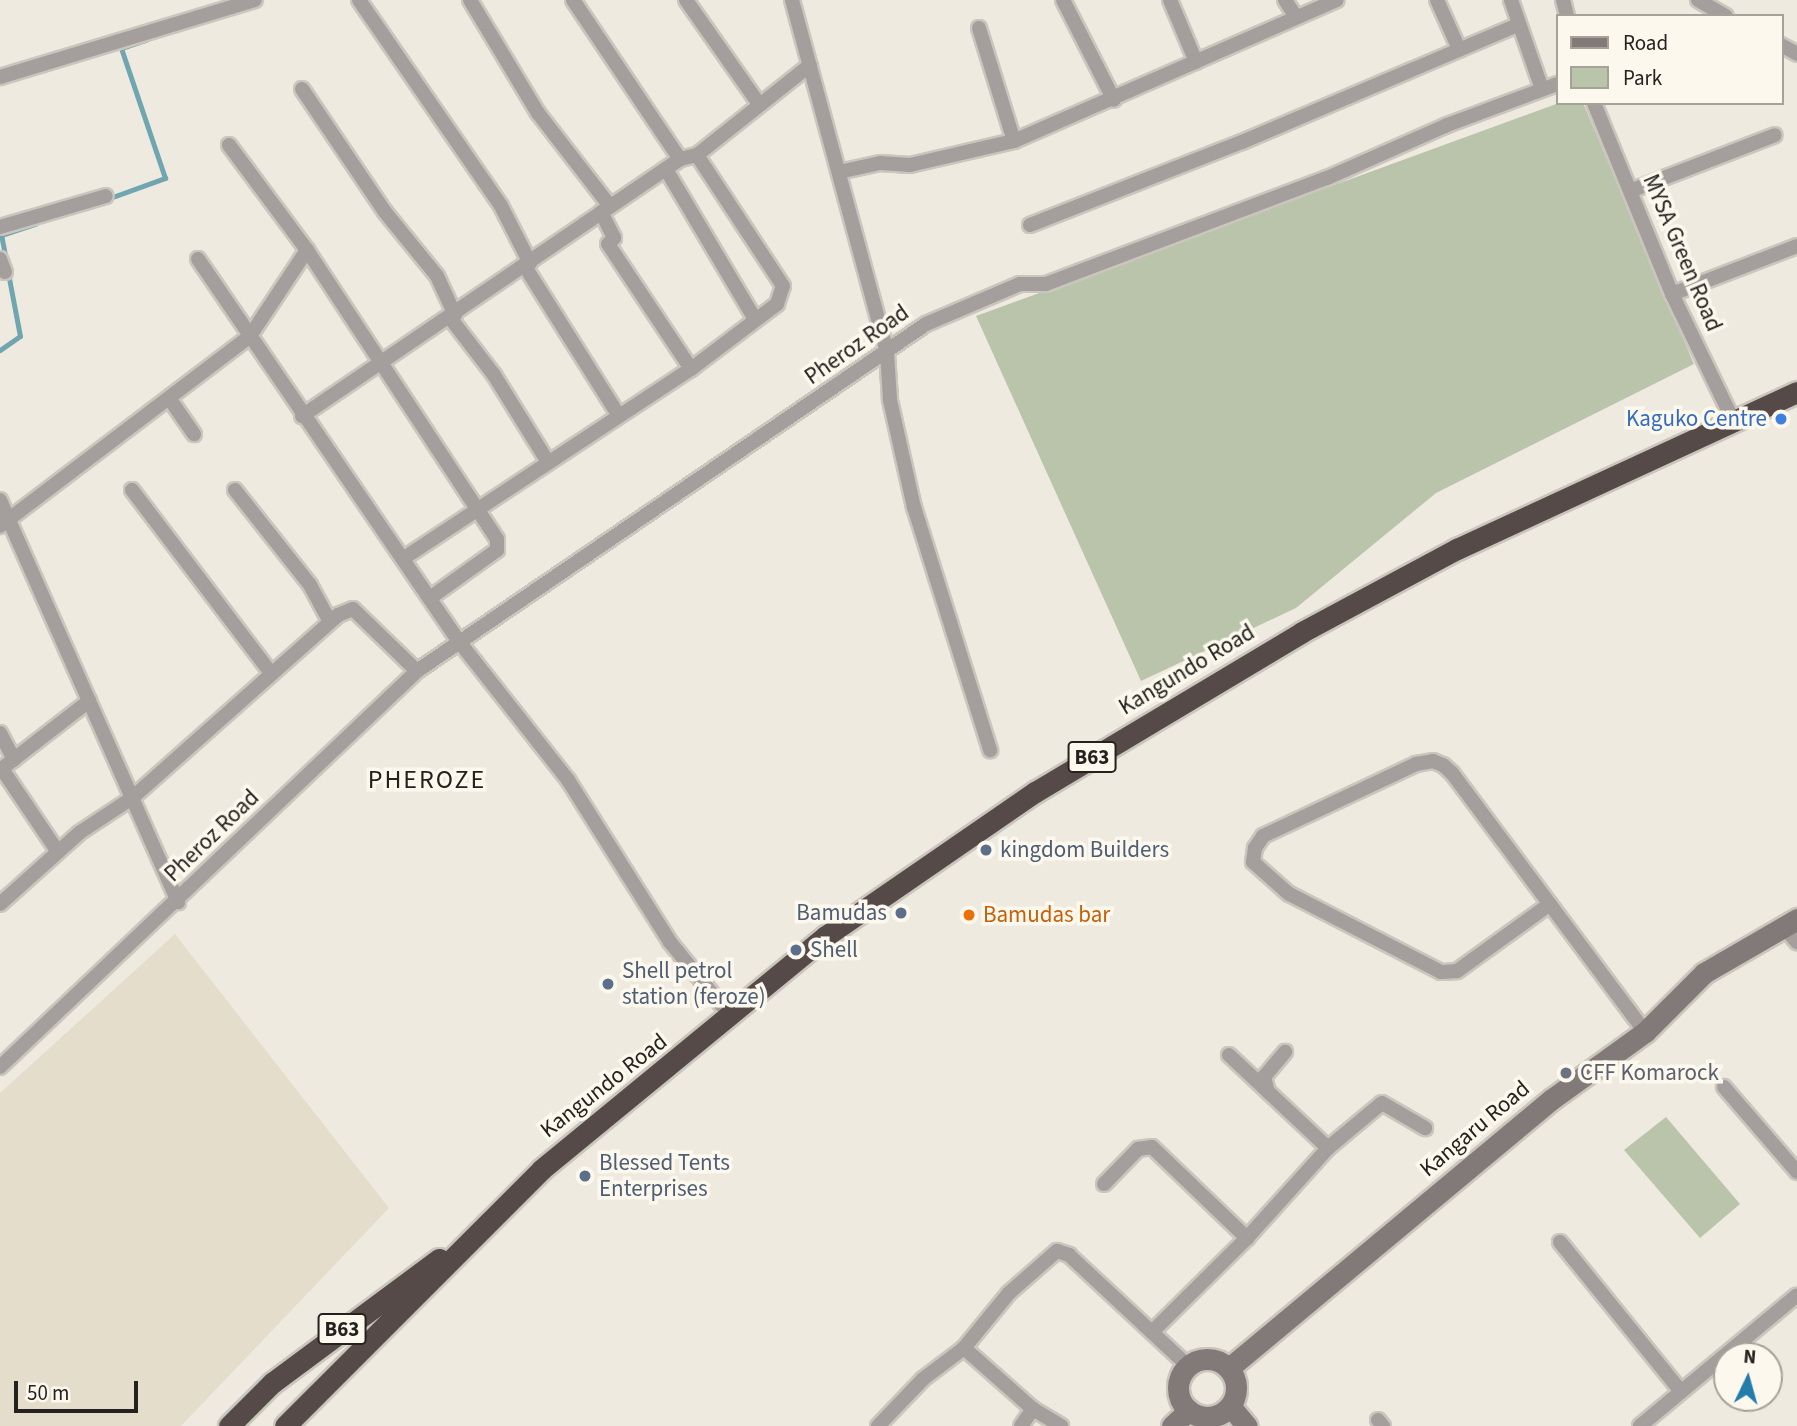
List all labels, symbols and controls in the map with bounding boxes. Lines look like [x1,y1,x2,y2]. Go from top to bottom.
legend [1556,14,1783,105]
text: Road [1623,28,1668,58]
text: Park [1623,63,1662,93]
street label: MYSA Green Road [1636,170,1728,336]
street label: Pheroz Road [800,299,914,391]
place label: Kaguko Centre [1626,405,1767,433]
marker: Kaguko Centre [1773,411,1789,427]
street label: Kangundo Road [1114,619,1260,721]
road number: B63 [1068,740,1116,774]
district label: PHEROZE [369,764,485,796]
street label: Pheroz Road [159,784,265,888]
place label: kingdom Builders [1000,836,1169,864]
marker: kingdom Builders [978,842,994,858]
place label: Bamudas [796,899,887,927]
place label: Bamudas bar [983,901,1110,929]
marker: Bamudas [893,905,909,921]
marker: Bamudas bar [961,907,977,923]
place label: Shell [810,936,858,964]
marker: Shell [788,942,804,958]
place label: Shell petrol station (feroze) [622,957,766,1011]
marker: Shell petrol station (feroze) [600,976,616,992]
street label: Kangundo Road [535,1028,673,1144]
place label: CFF Komarock [1580,1059,1719,1087]
marker: CFF Komarock [1558,1065,1574,1081]
street label: Kangaru Road [1415,1075,1535,1183]
place label: Blessed Tents Enterprises [599,1149,730,1203]
marker: Blessed Tents Enterprises [577,1168,593,1184]
road number: B63 [318,1312,366,1346]
north arrow [1713,1342,1783,1412]
text: N [1742,1344,1757,1372]
scale bar [18,1366,142,1410]
text: 50 m [27,1378,69,1408]

